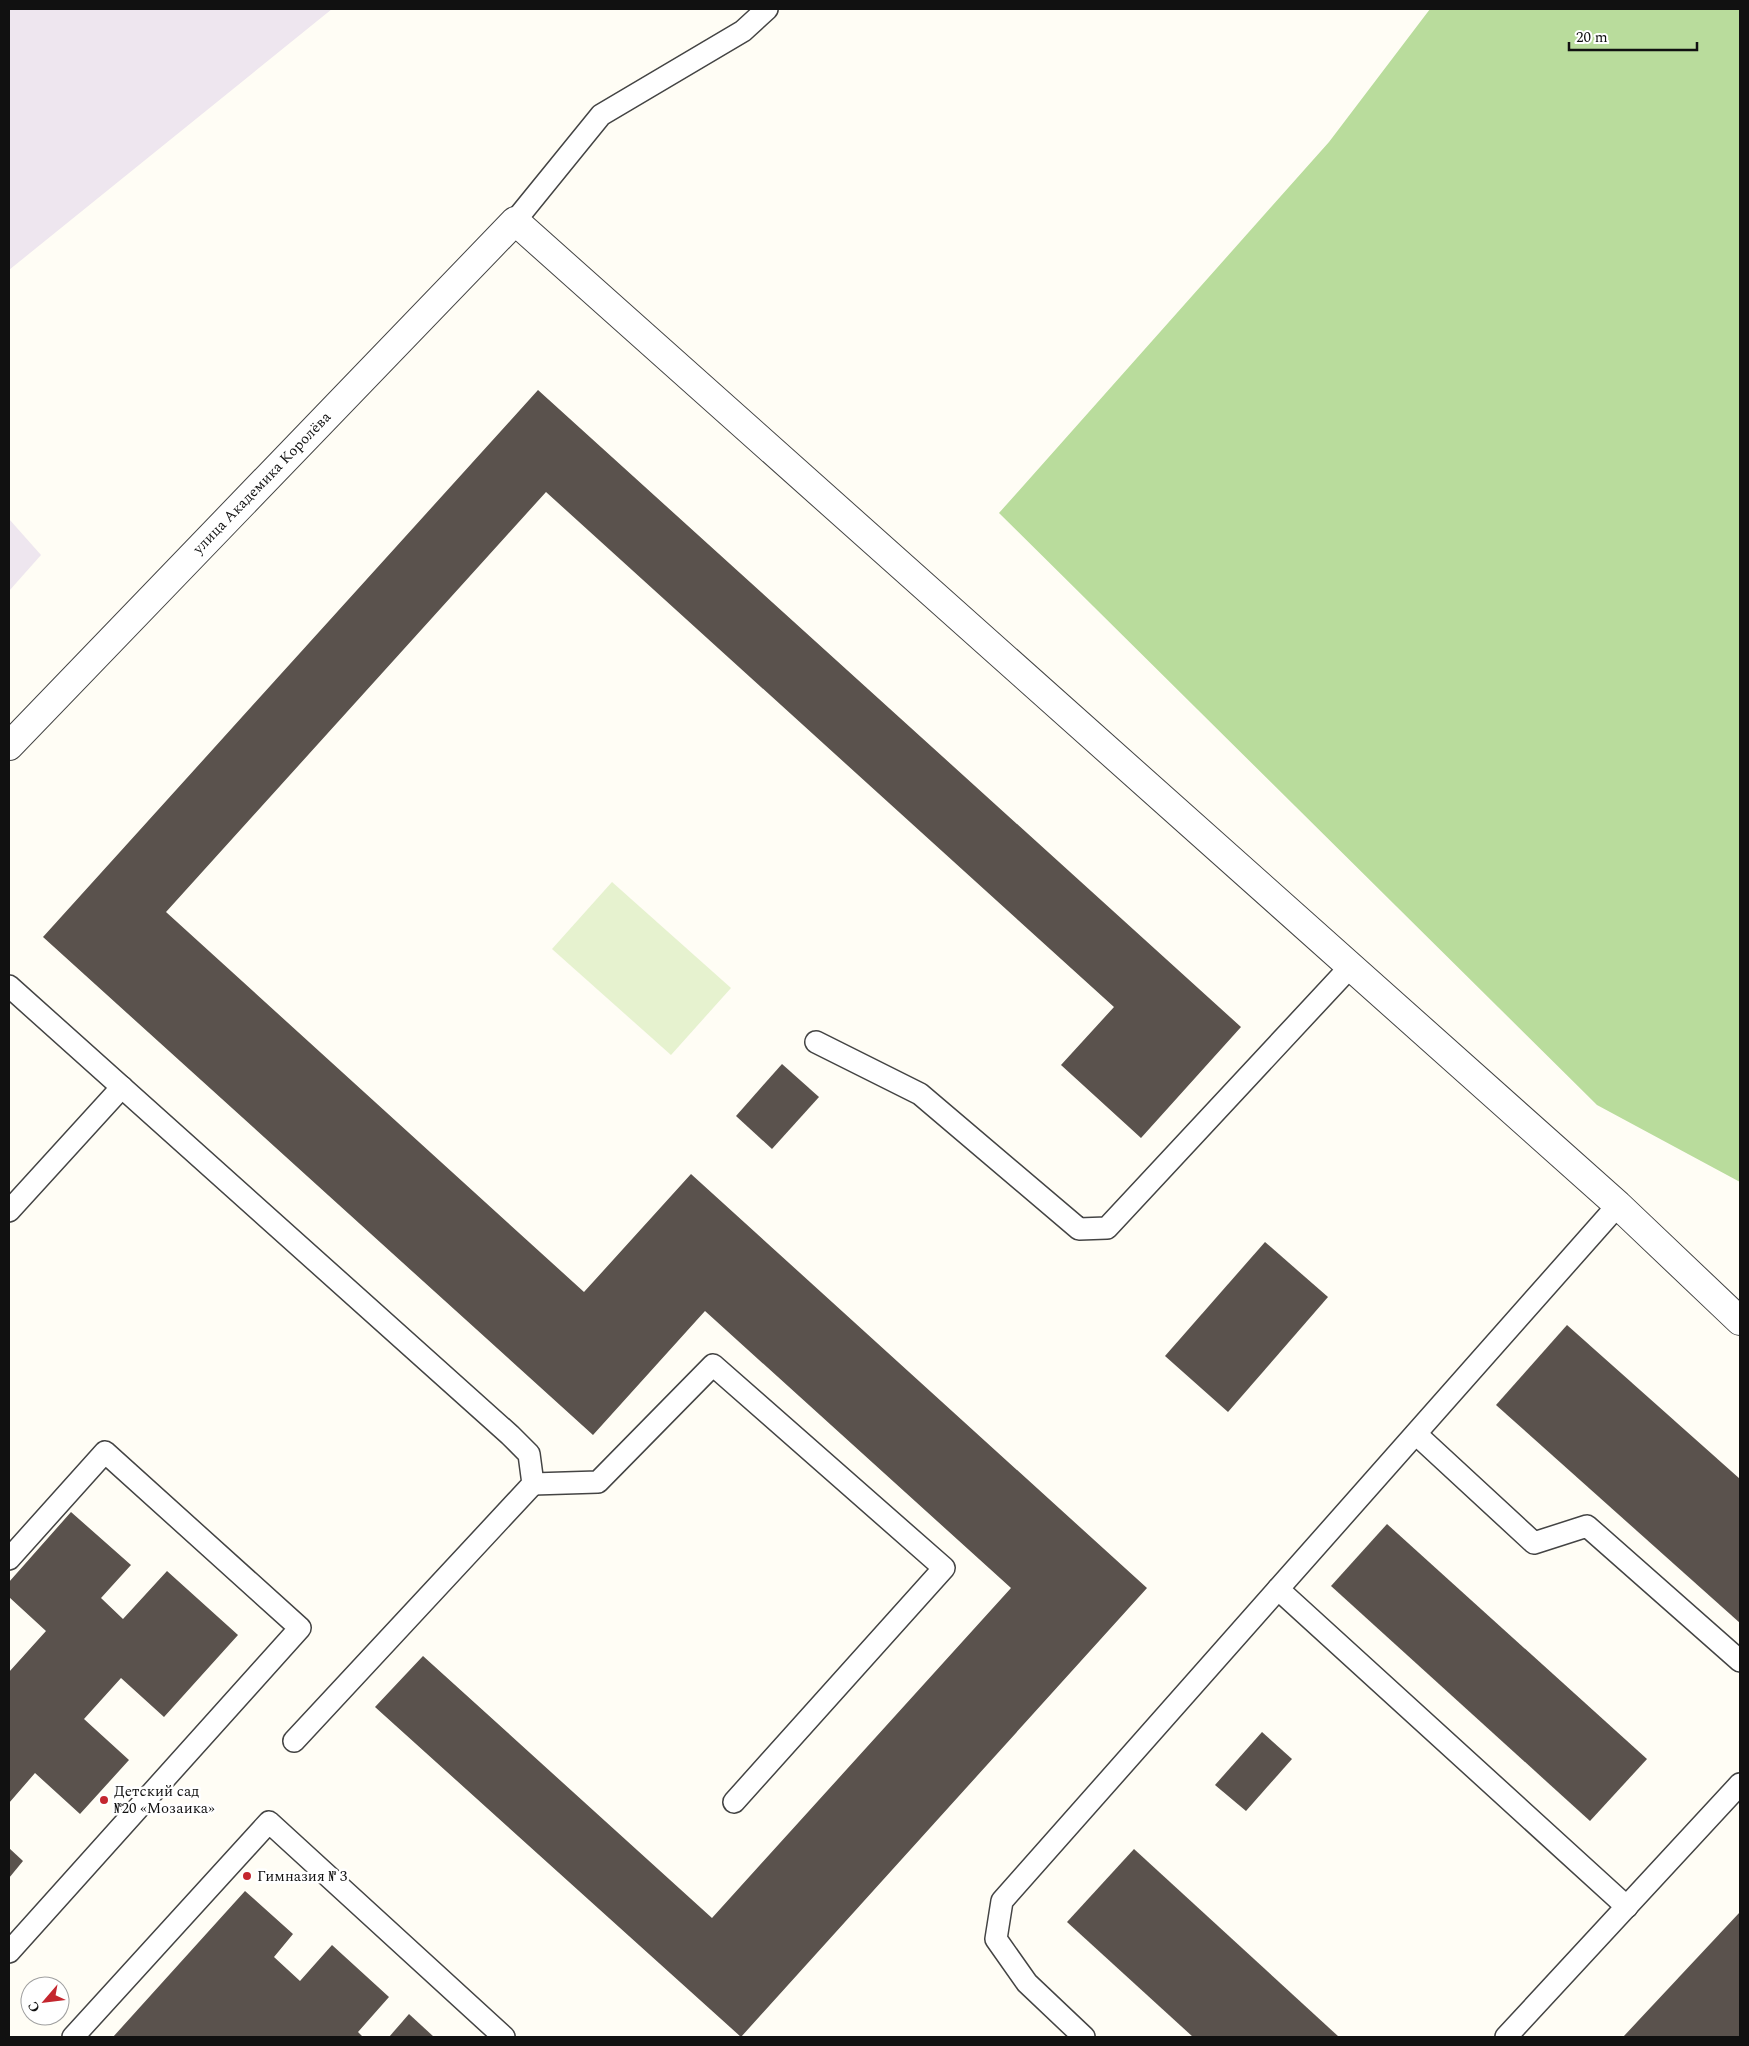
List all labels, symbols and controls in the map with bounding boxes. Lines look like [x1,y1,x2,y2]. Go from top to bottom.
scale bar [1569,20,1696,52]
text: 20 m [1576,26,1608,49]
street label: улица Академика Королёва [187,406,337,560]
place label: Детский сад №20 «Мозаика» [114,1780,215,1820]
marker: Детский сад №20 «Мозаика» [98,1794,110,1806]
place label: Гимназия № 3 [257,1865,348,1888]
marker: Гимназия № 3 [241,1870,253,1882]
north arrow [20,1976,70,2026]
text: С [22,1998,46,2016]

